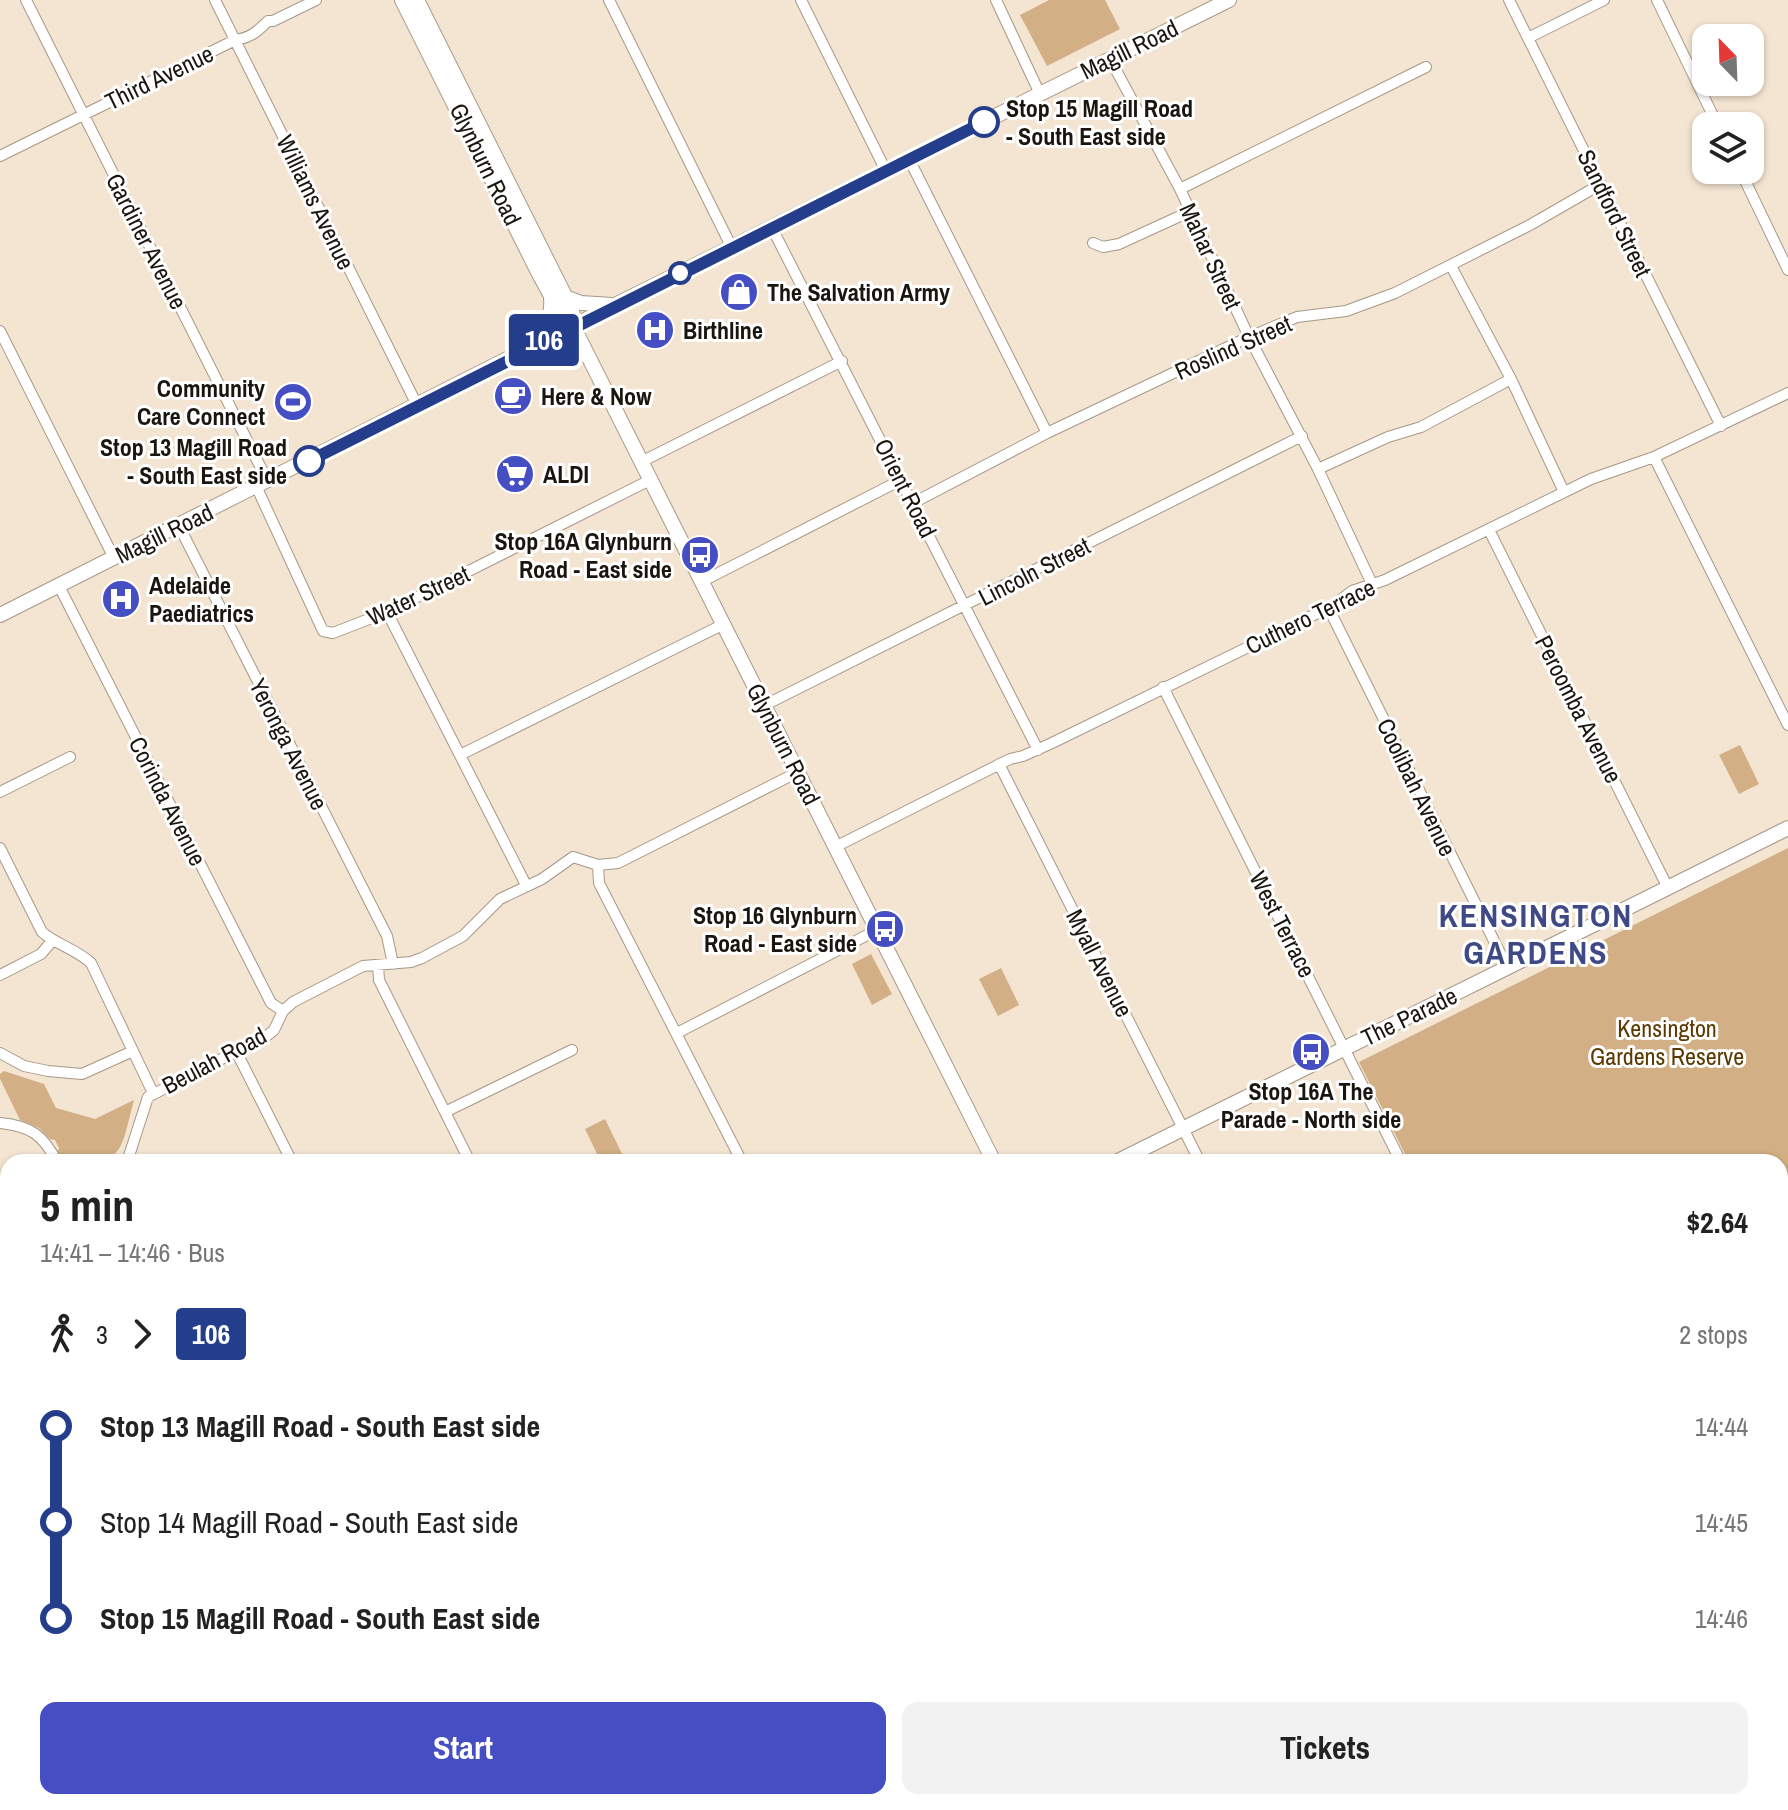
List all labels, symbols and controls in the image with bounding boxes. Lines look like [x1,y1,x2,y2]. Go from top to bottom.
street label: Magill Road [1075,12,1183,86]
north arrow [1692,24,1764,96]
map controls [1692,24,1764,184]
street label: Third Avenue [100,37,218,117]
place label: Stop 15 Magill Road - South East side [1006,92,1193,152]
street label: Glynburn Road [443,97,529,231]
marker: Stop 15 Magill Road - South East side [969,107,999,137]
button: layers [1692,112,1764,184]
street label: Williams Avenue [270,129,362,275]
street label: Sandford Street [1570,144,1660,282]
street label: Gardiner Avenue [99,168,195,314]
street label: Mahar Street [1172,198,1250,315]
unlabelled marker [669,262,691,284]
shop icon: The Salvation Army [718,271,760,313]
place label: The Salvation Army [767,276,950,308]
street label: Roslind Street [1170,307,1297,387]
hospital icon: Birthline [634,309,676,351]
line badge: 106 [498,314,590,366]
place label: Birthline [683,314,763,346]
text: 106 [525,321,563,359]
place label: Community Care Connect [137,372,265,432]
cafe icon: Here & Now [492,375,534,417]
place label: Here & Now [541,380,652,412]
sports icon: Community Care Connect [272,381,314,423]
place label: Stop 13 Magill Road - South East side [100,431,287,491]
street label: Orient Road [867,433,945,543]
marker: Stop 13 Magill Road - South East side [294,446,324,476]
supermarket icon: ALDI [494,453,536,495]
place label: ALDI [543,458,589,490]
street label: Magill Road [110,496,218,570]
place label: Stop 16A Glynburn Road - East side [494,525,672,585]
street label: Lincoln Street [973,529,1096,613]
bus stop icon: Stop 16A Glynburn Road - East side [679,534,721,576]
street label: Water Street [361,557,475,633]
place label: Adelaide Paediatrics [149,569,254,629]
street label: Cuthero Terrace [1240,571,1380,661]
hospital icon: Adelaide Paediatrics [100,578,142,620]
street label: Peroomba Avenue [1528,630,1630,788]
street label: Yeronga Avenue [242,673,336,815]
street label: Glynburn Road [740,678,828,810]
street label: Coolibah Avenue [1370,713,1464,861]
street label: Corinda Avenue [122,731,214,871]
street label: West Terrace [1243,865,1323,983]
district label: KENSINGTON GARDENS [1439,894,1633,974]
place label: Stop 16 Glynburn Road - East side [693,899,857,959]
street label: Myall Avenue [1059,904,1141,1022]
bus stop icon: Stop 16 Glynburn Road - East side [864,908,906,950]
street label: The Parade [1356,979,1462,1053]
park label: Kensington Gardens Reserve [1590,1012,1744,1072]
street label: Beulah Road [156,1019,272,1101]
bus stop icon: Stop 16A The Parade - North side [1290,1031,1332,1073]
place label: Stop 16A The Parade - North side [1221,1075,1401,1135]
text: 5 min [40,1175,134,1235]
text: $2.64 [1686,1202,1748,1242]
text: 14:41 – 14:46 · Bus [40,1235,225,1270]
icon: walk [40,1312,84,1356]
icon: forward [120,1312,164,1356]
text: 106 [192,1315,230,1353]
text: 3 [96,1317,108,1352]
text: 2 stops [1679,1317,1748,1352]
text: Stop 13 Magill Road - South East side [100,1406,540,1446]
text: 14:44 [1695,1409,1748,1444]
text: Stop 14 Magill Road - South East side [100,1502,518,1542]
text: 14:45 [1695,1505,1748,1540]
text: Stop 15 Magill Road - South East side [100,1598,540,1638]
text: 14:46 [1695,1601,1748,1636]
button: Start [40,1702,886,1794]
button: Tickets [902,1702,1748,1794]

